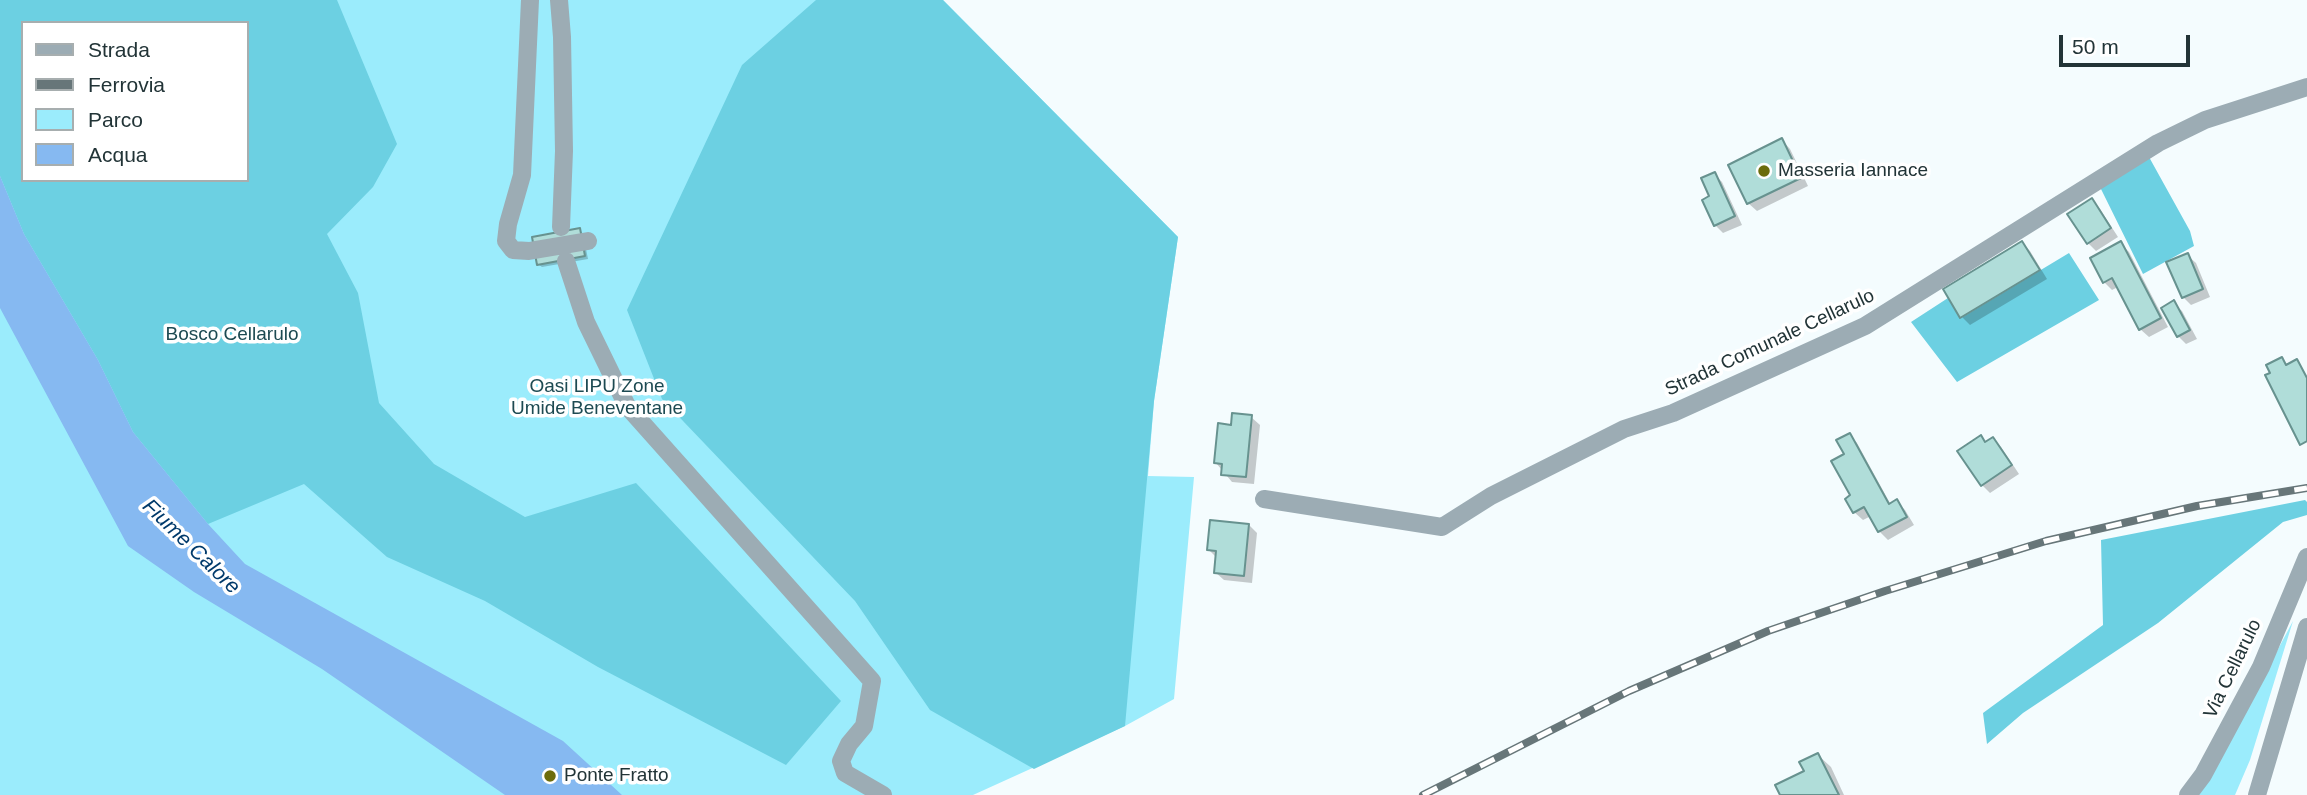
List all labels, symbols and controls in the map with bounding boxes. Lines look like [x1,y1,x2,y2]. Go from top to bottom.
legend [21,21,248,182]
scale bar [2062,21,2193,65]
text: 50 m [2072,35,2119,58]
text: Strada [88,38,150,61]
text: Ferrovia [88,73,165,96]
text: Parco [88,108,143,131]
text: Acqua [88,143,148,166]
place label: Masseria Iannace [1778,160,1928,182]
marker: Masseria Iannace [1756,163,1772,179]
street label: Strada Comunale Cellarulo [1662,284,1878,402]
park label: Bosco Cellarulo [165,324,299,346]
park label: Oasi LIPU Zone Umide Beneventane [511,376,683,420]
water label: Fiume Calore [137,494,245,600]
street label: Via Cellarulo [2199,616,2267,722]
place label: Ponte Fratto [564,765,669,787]
marker: Ponte Fratto [542,768,558,784]

